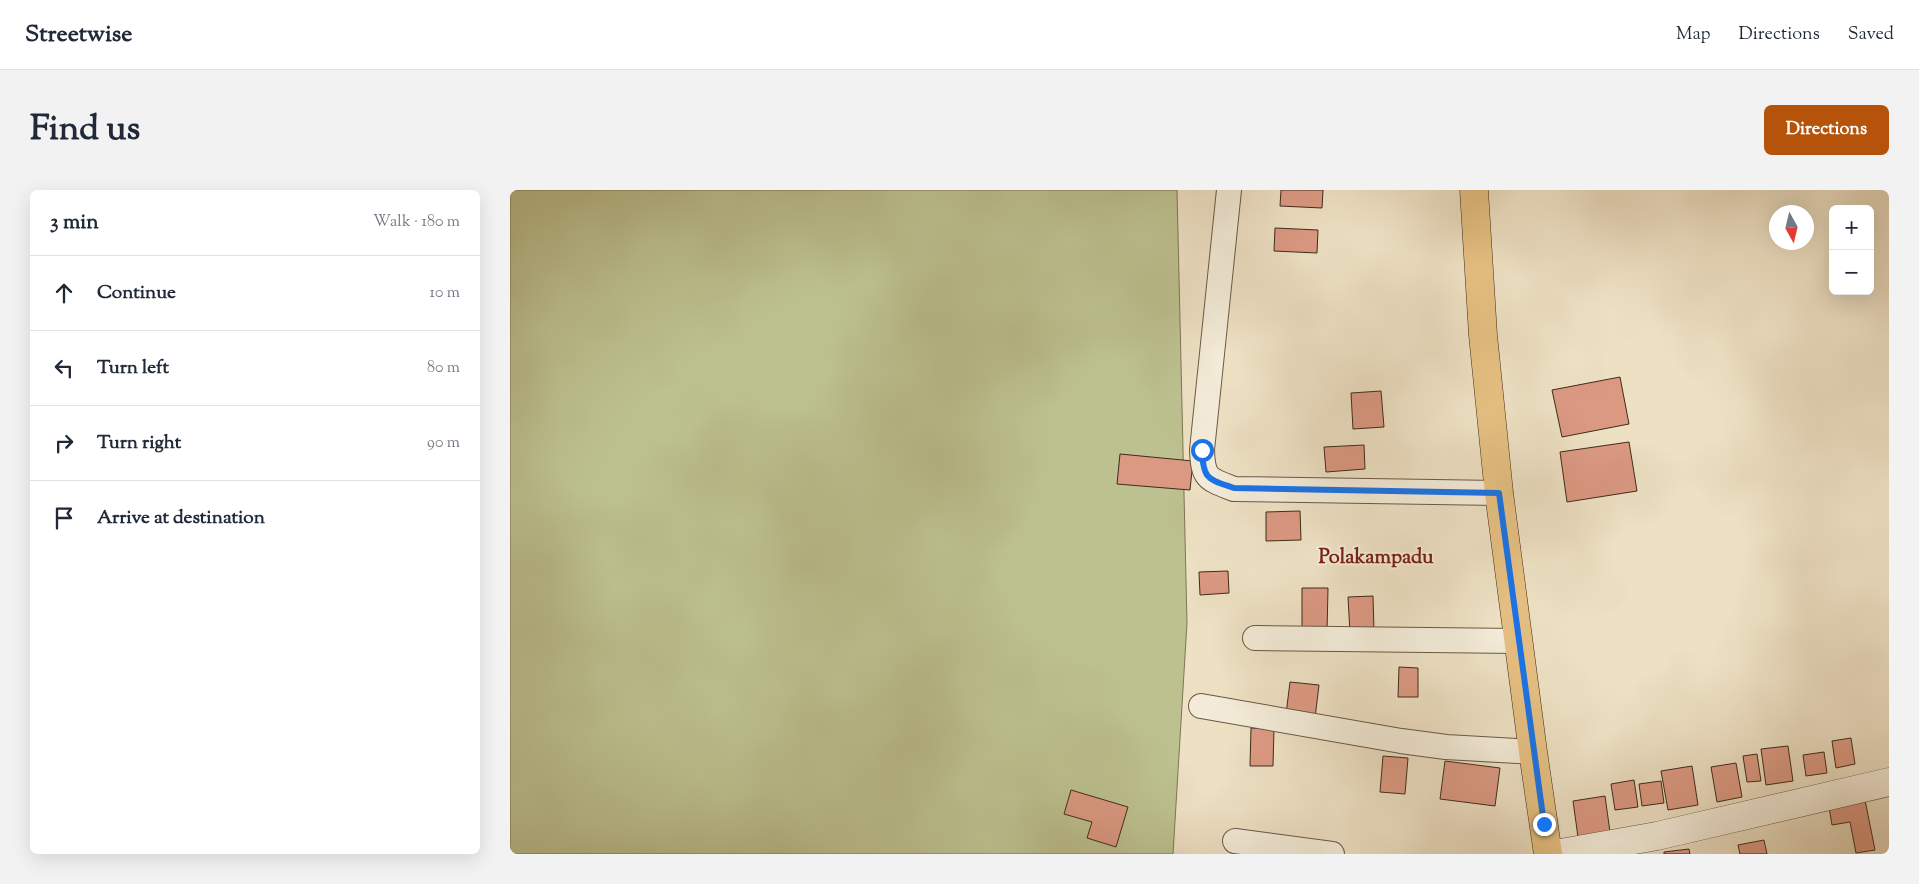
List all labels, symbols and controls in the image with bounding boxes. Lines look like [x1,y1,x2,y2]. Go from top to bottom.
text: Streetwise [25,18,132,52]
text: Map [1676,22,1711,48]
text: Directions [1739,22,1820,48]
text: Saved [1848,22,1894,48]
text: Find us [30,105,140,156]
button: Directions [1764,105,1889,155]
north arrow [1769,205,1814,250]
map controls [1829,205,1874,295]
button: + [1829,205,1874,250]
text: 3 min [50,208,99,238]
text: Walk · 180 m [373,211,460,234]
button: − [1829,250,1874,295]
icon: ahead [50,279,78,307]
text: Continue [97,280,176,307]
text: 10 m [430,282,460,305]
icon: left [50,354,78,382]
text: Turn left [97,355,169,382]
text: 80 m [427,357,460,380]
icon: right [50,429,78,457]
text: Turn right [97,430,181,457]
text: 90 m [427,432,460,455]
route start [1191,439,1214,462]
icon: arrive [50,504,78,532]
text: Arrive at destination [97,505,265,532]
district label: Polakampadu [1318,544,1434,573]
route end [1533,813,1556,836]

